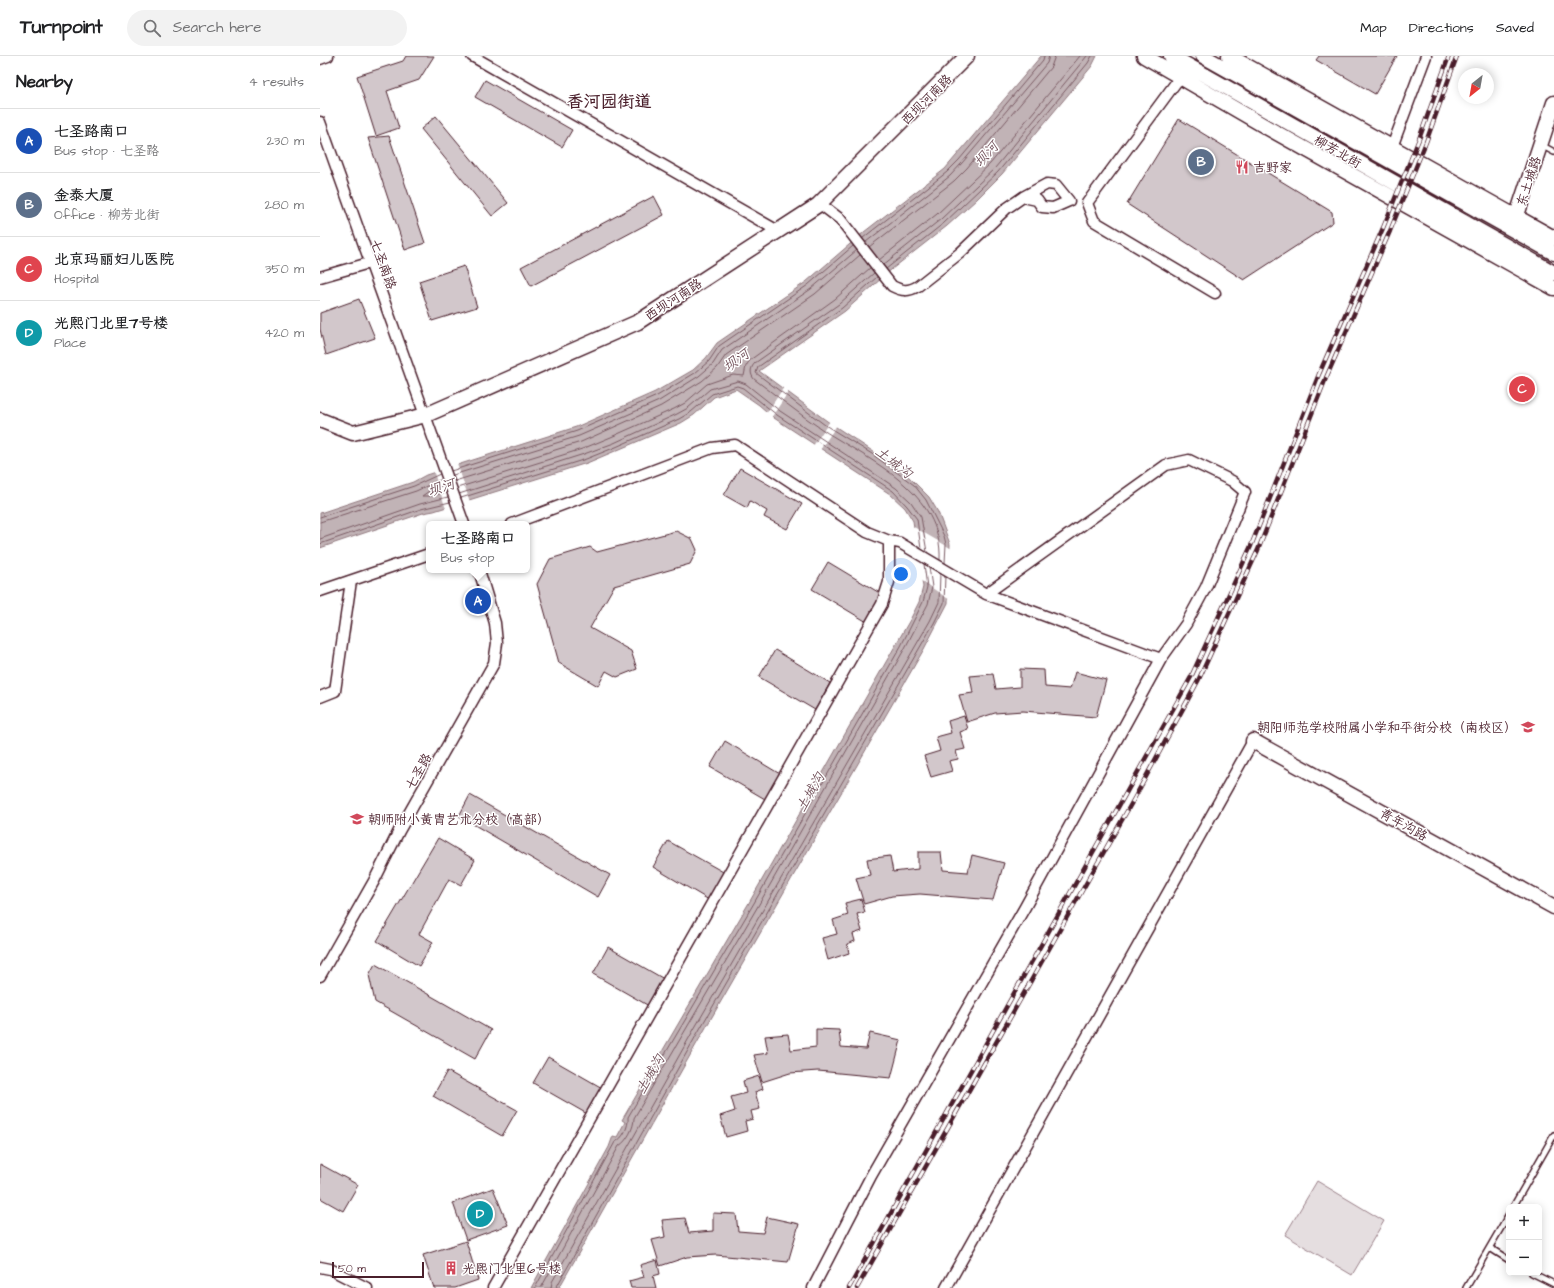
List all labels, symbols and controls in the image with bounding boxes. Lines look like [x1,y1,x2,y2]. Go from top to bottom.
search box [127,10,407,46]
text: Turnpoint [20,14,103,41]
icon: search [141,17,163,39]
text: Search here [173,17,261,38]
text: Map [1360,18,1387,38]
text: Directions [1409,18,1474,38]
text: Saved [1496,18,1534,38]
north arrow [1458,68,1494,104]
text: Nearby [16,70,73,94]
street label: 西坝河南路 [897,70,956,129]
text: 4 results [249,73,304,91]
district label: 香河园街道 [567,90,652,114]
text: 七圣路南口 [54,121,129,142]
street label: 柳芳北街 [1310,131,1365,173]
text: A [25,132,33,150]
text: 230 m [266,132,304,150]
water label: 坝河 [970,136,1005,172]
text: Bus stop · 七圣路 [54,142,159,160]
pin: B [1188,147,1214,177]
street label: 东土城路 [1512,154,1546,209]
restaurant icon: 吉野家 [1234,159,1250,175]
place label: 吉野家 [1253,159,1292,177]
text: 金泰大厦 [54,185,114,206]
text: B [24,196,34,214]
text: 280 m [265,196,304,214]
text: Office · 柳芳北街 [54,206,160,224]
street label: 七圣南路 [366,237,400,292]
text: 北京玛丽妇儿医院 [54,249,174,270]
text: C [24,260,34,278]
text: 350 m [265,260,304,278]
text: Hospital [54,270,99,288]
street label: 西坝河南路 [641,275,706,325]
text: 光熙门北里7号楼 [54,313,168,334]
text: D [25,324,33,342]
text: 420 m [264,324,304,342]
text: Place [54,334,86,352]
water label: 坝河 [719,343,755,377]
pin: C [1509,374,1535,404]
water label: 土城沟 [871,442,918,485]
water label: 坝河 [425,473,460,502]
popup [426,521,530,573]
text: 七圣路南口 [440,528,516,549]
text: Bus stop [440,549,494,567]
your location [891,564,911,584]
pin: A [465,586,491,616]
place label: 朝阳师范学校附属小学和平街分校（南校区） [1257,719,1517,737]
school or university icon: 朝阳师范学校附属小学和平街分校（南校区） [1520,719,1536,735]
street label: 七圣路 [401,750,436,793]
water label: 土城沟 [792,768,831,816]
street label: 青年沟路 [1376,804,1431,845]
school or university icon: 朝师附小黄胄艺术分校（高部） [349,811,365,827]
place label: 朝师附小黄胄艺术分校（高部） [368,811,550,829]
water label: 土城沟 [632,1050,671,1098]
pin: D [467,1199,493,1229]
map controls [1506,1204,1542,1276]
button: + [1506,1204,1542,1240]
button: − [1506,1240,1542,1276]
scale bar [332,1260,424,1279]
building icon: 光熙门北里6号楼 [443,1260,459,1276]
place label: 光熙门北里6号楼 [462,1260,561,1278]
text: 50 m [338,1261,366,1276]

